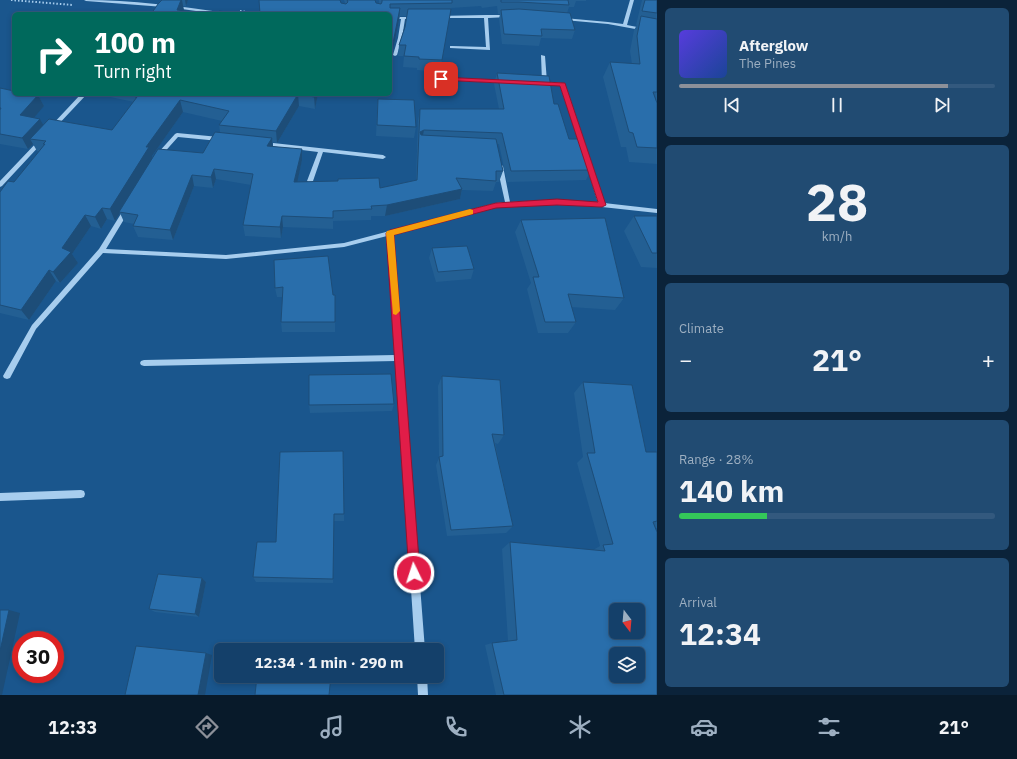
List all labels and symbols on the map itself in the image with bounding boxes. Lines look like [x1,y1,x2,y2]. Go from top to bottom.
pin [424,62,458,96]
position arrow [393,552,435,594]
north arrow [609,603,645,639]
speed limit sign: 30 [12,631,64,683]

